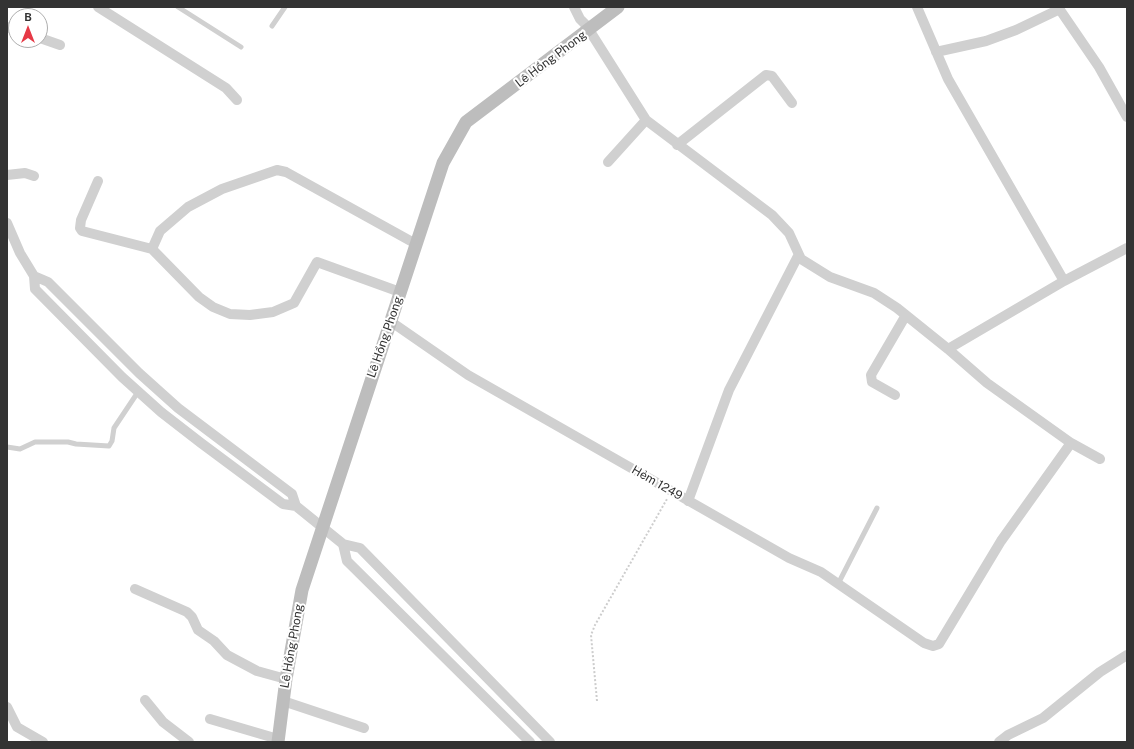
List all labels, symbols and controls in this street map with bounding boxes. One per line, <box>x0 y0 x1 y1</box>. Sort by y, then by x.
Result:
north arrow <box>8 8 48 48</box>
text: B <box>24 11 32 23</box>
street label: Lê Hồng Phong <box>513 28 589 90</box>
street label: Lê Hồng Phong <box>364 294 406 380</box>
street label: Hẻm 1249 <box>629 463 685 503</box>
street label: Lê Hồng Phong <box>277 603 307 689</box>

